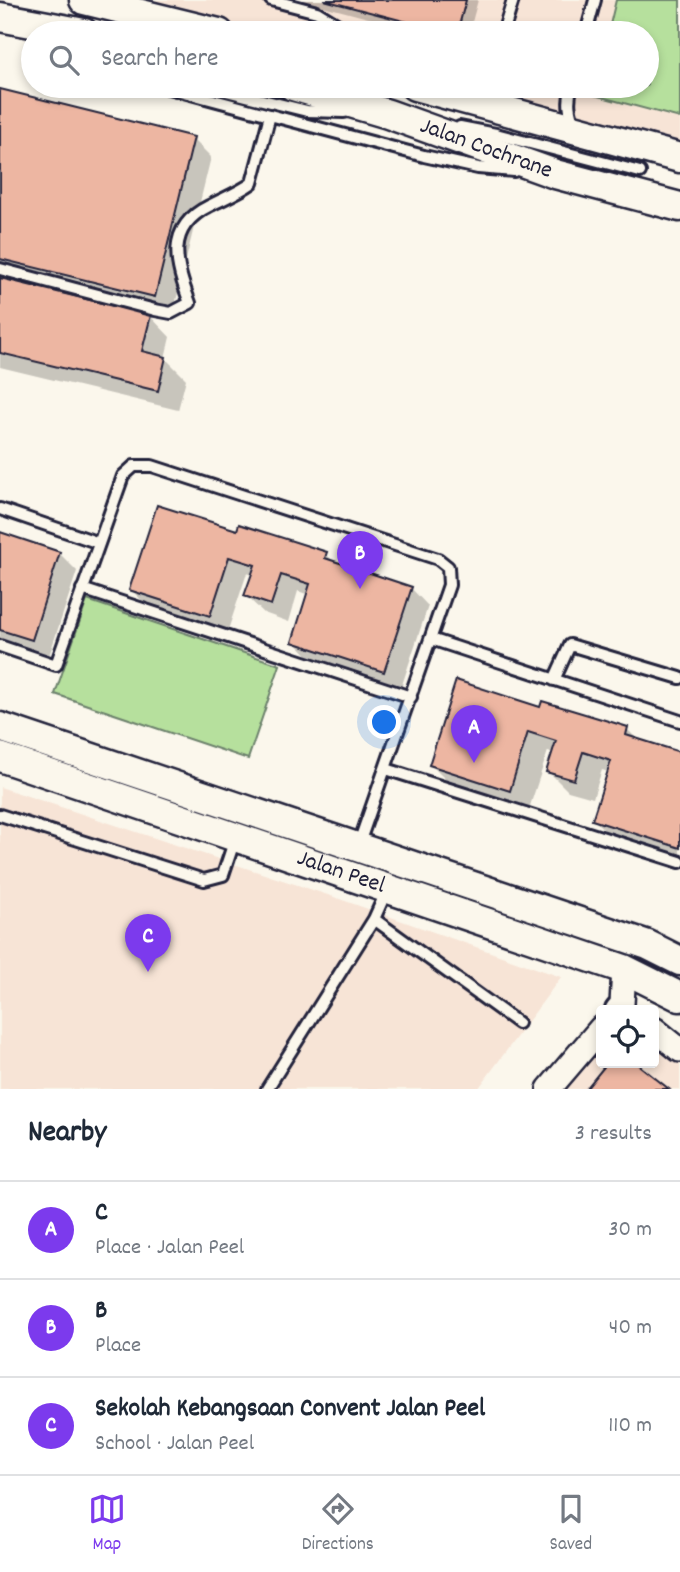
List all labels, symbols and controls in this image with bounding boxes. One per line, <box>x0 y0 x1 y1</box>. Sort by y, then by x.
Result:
search box <box>21 21 659 98</box>
icon: search <box>45 41 83 79</box>
text: Search here <box>101 41 219 78</box>
street label: Jalan Cochrane <box>415 110 557 189</box>
pin: B <box>337 531 383 589</box>
your location <box>367 705 401 739</box>
pin: A <box>451 705 497 763</box>
street label: Jalan Peel <box>292 842 390 904</box>
pin: C <box>125 914 171 972</box>
map controls <box>596 1005 659 1068</box>
button: locate <box>596 1005 659 1068</box>
text: Nearby <box>28 1113 106 1156</box>
text: 3 results <box>575 1118 652 1151</box>
text: C <box>95 1195 108 1232</box>
text: A <box>45 1214 57 1247</box>
text: 30 m <box>608 1214 652 1247</box>
text: Place · Jalan Peel <box>95 1232 244 1265</box>
text: B <box>95 1293 107 1330</box>
text: B <box>46 1312 56 1345</box>
text: 40 m <box>609 1312 652 1345</box>
text: Place <box>95 1330 141 1363</box>
text: Sekolah Kebangsaan Convent Jalan Peel <box>95 1391 485 1428</box>
text: C <box>45 1410 57 1443</box>
text: 110 m <box>608 1410 652 1443</box>
text: School · Jalan Peel <box>95 1428 254 1461</box>
tab: Map <box>88 1490 126 1559</box>
tab: Directions <box>302 1490 374 1559</box>
tab: Saved <box>550 1490 592 1559</box>

